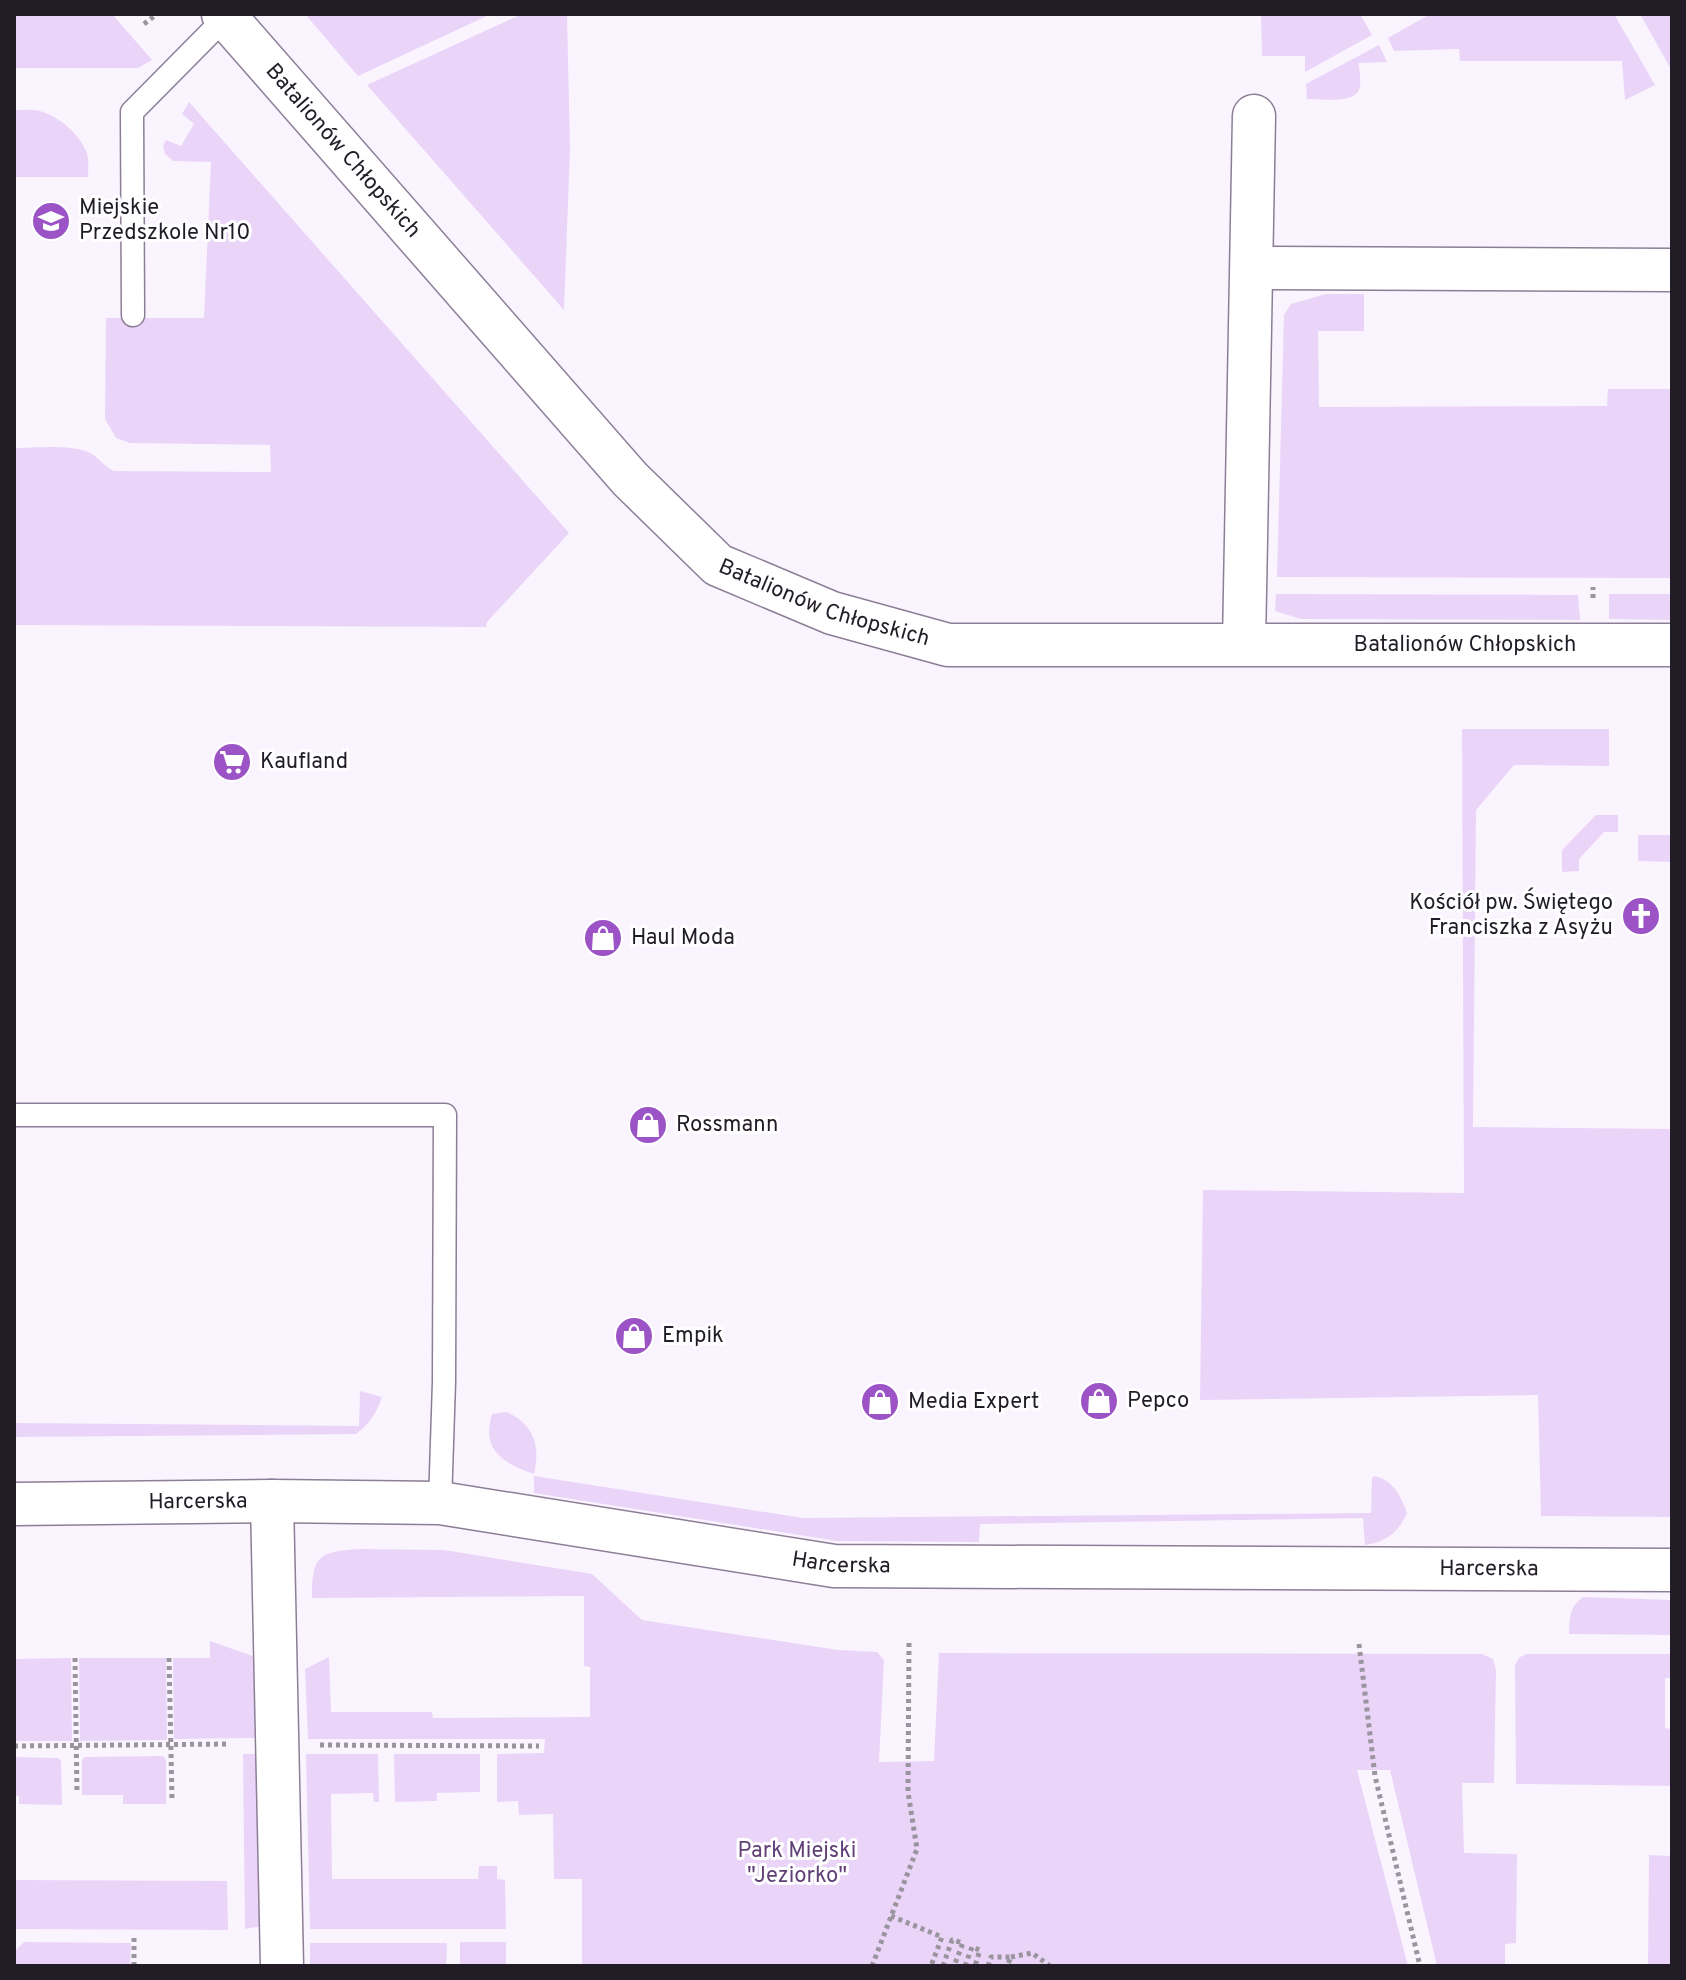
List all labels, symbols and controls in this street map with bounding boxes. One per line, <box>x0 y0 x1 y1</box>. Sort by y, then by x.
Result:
street label: Batalionów Chłopskich <box>259 58 426 244</box>
place label: Miejskie Przedszkole Nr10 <box>79 195 250 247</box>
school or university icon: Miejskie Przedszkole Nr10 <box>30 200 72 242</box>
street label: Batalionów Chłopskich <box>714 553 933 653</box>
street label: Batalionów Chłopskich <box>1354 632 1576 659</box>
supermarket icon: Kaufland <box>211 741 253 783</box>
place label: Kaufland <box>260 749 348 776</box>
place label: Kościół pw. Świętego Franciszka z Asyżu <box>1409 887 1613 942</box>
church icon: Kościół pw. Świętego Franciszka z Asyżu <box>1620 895 1662 937</box>
shop icon: Haul Moda <box>582 917 624 959</box>
place label: Haul Moda <box>631 925 735 952</box>
shop icon: Rossmann <box>627 1104 669 1146</box>
place label: Rossmann <box>676 1112 778 1139</box>
shop icon: Empik <box>613 1315 655 1357</box>
place label: Empik <box>662 1323 724 1350</box>
shop icon: Pepco <box>1078 1380 1120 1422</box>
shop icon: Media Expert <box>859 1381 901 1423</box>
place label: Pepco <box>1127 1388 1189 1415</box>
place label: Media Expert <box>908 1389 1039 1416</box>
street label: Harcerska <box>148 1488 248 1516</box>
street label: Harcerska <box>790 1546 891 1580</box>
street label: Harcerska <box>1439 1555 1539 1583</box>
park label: Park Miejski "Jeziorko" <box>738 1838 856 1890</box>

